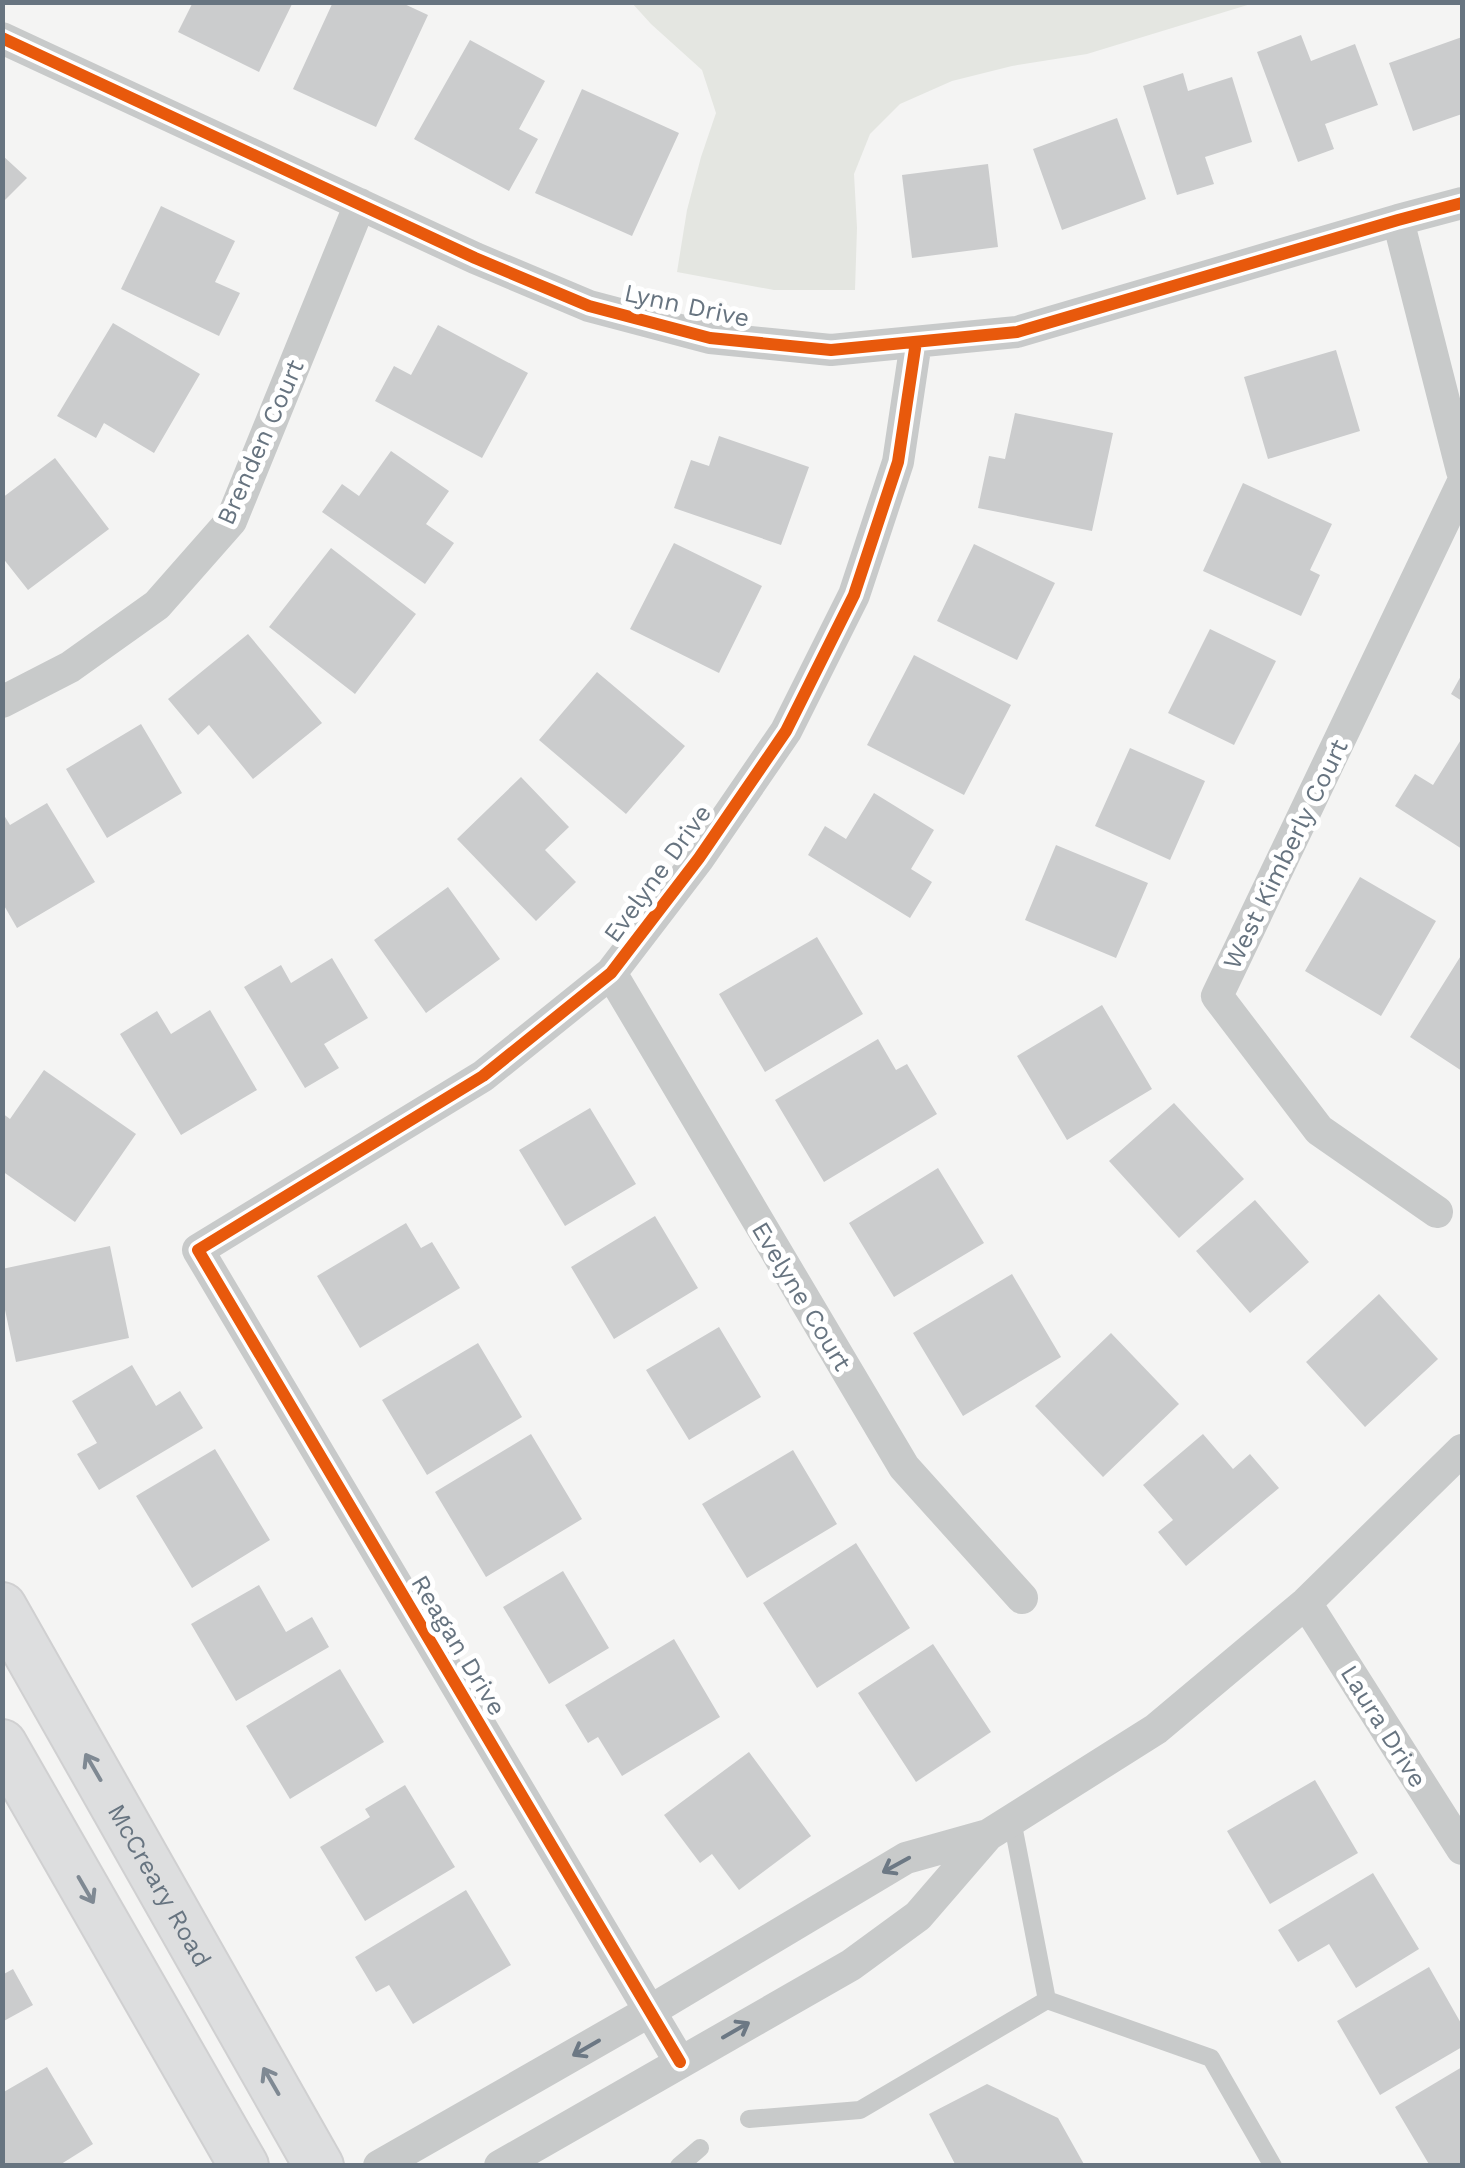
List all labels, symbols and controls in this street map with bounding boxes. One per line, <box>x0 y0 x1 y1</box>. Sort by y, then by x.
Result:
street label: Lynn Drive <box>622 278 752 333</box>
street label: Brenden Court <box>211 355 310 529</box>
street label: West Kimberly Court <box>1217 734 1354 974</box>
street label: Evelyne Drive <box>598 799 717 948</box>
street label: Evelyne Court <box>746 1217 858 1376</box>
street label: Reagan Drive <box>405 1570 512 1721</box>
street label: Laura Drive <box>1335 1660 1433 1793</box>
one-way arrow <box>83 1753 103 1783</box>
street label: McCreary Road <box>102 1799 217 1972</box>
one-way arrow <box>881 1855 911 1875</box>
one-way arrow <box>76 1875 96 1903</box>
one-way arrow <box>721 2020 751 2040</box>
one-way arrow <box>572 2038 601 2058</box>
one-way arrow <box>260 2066 280 2096</box>

